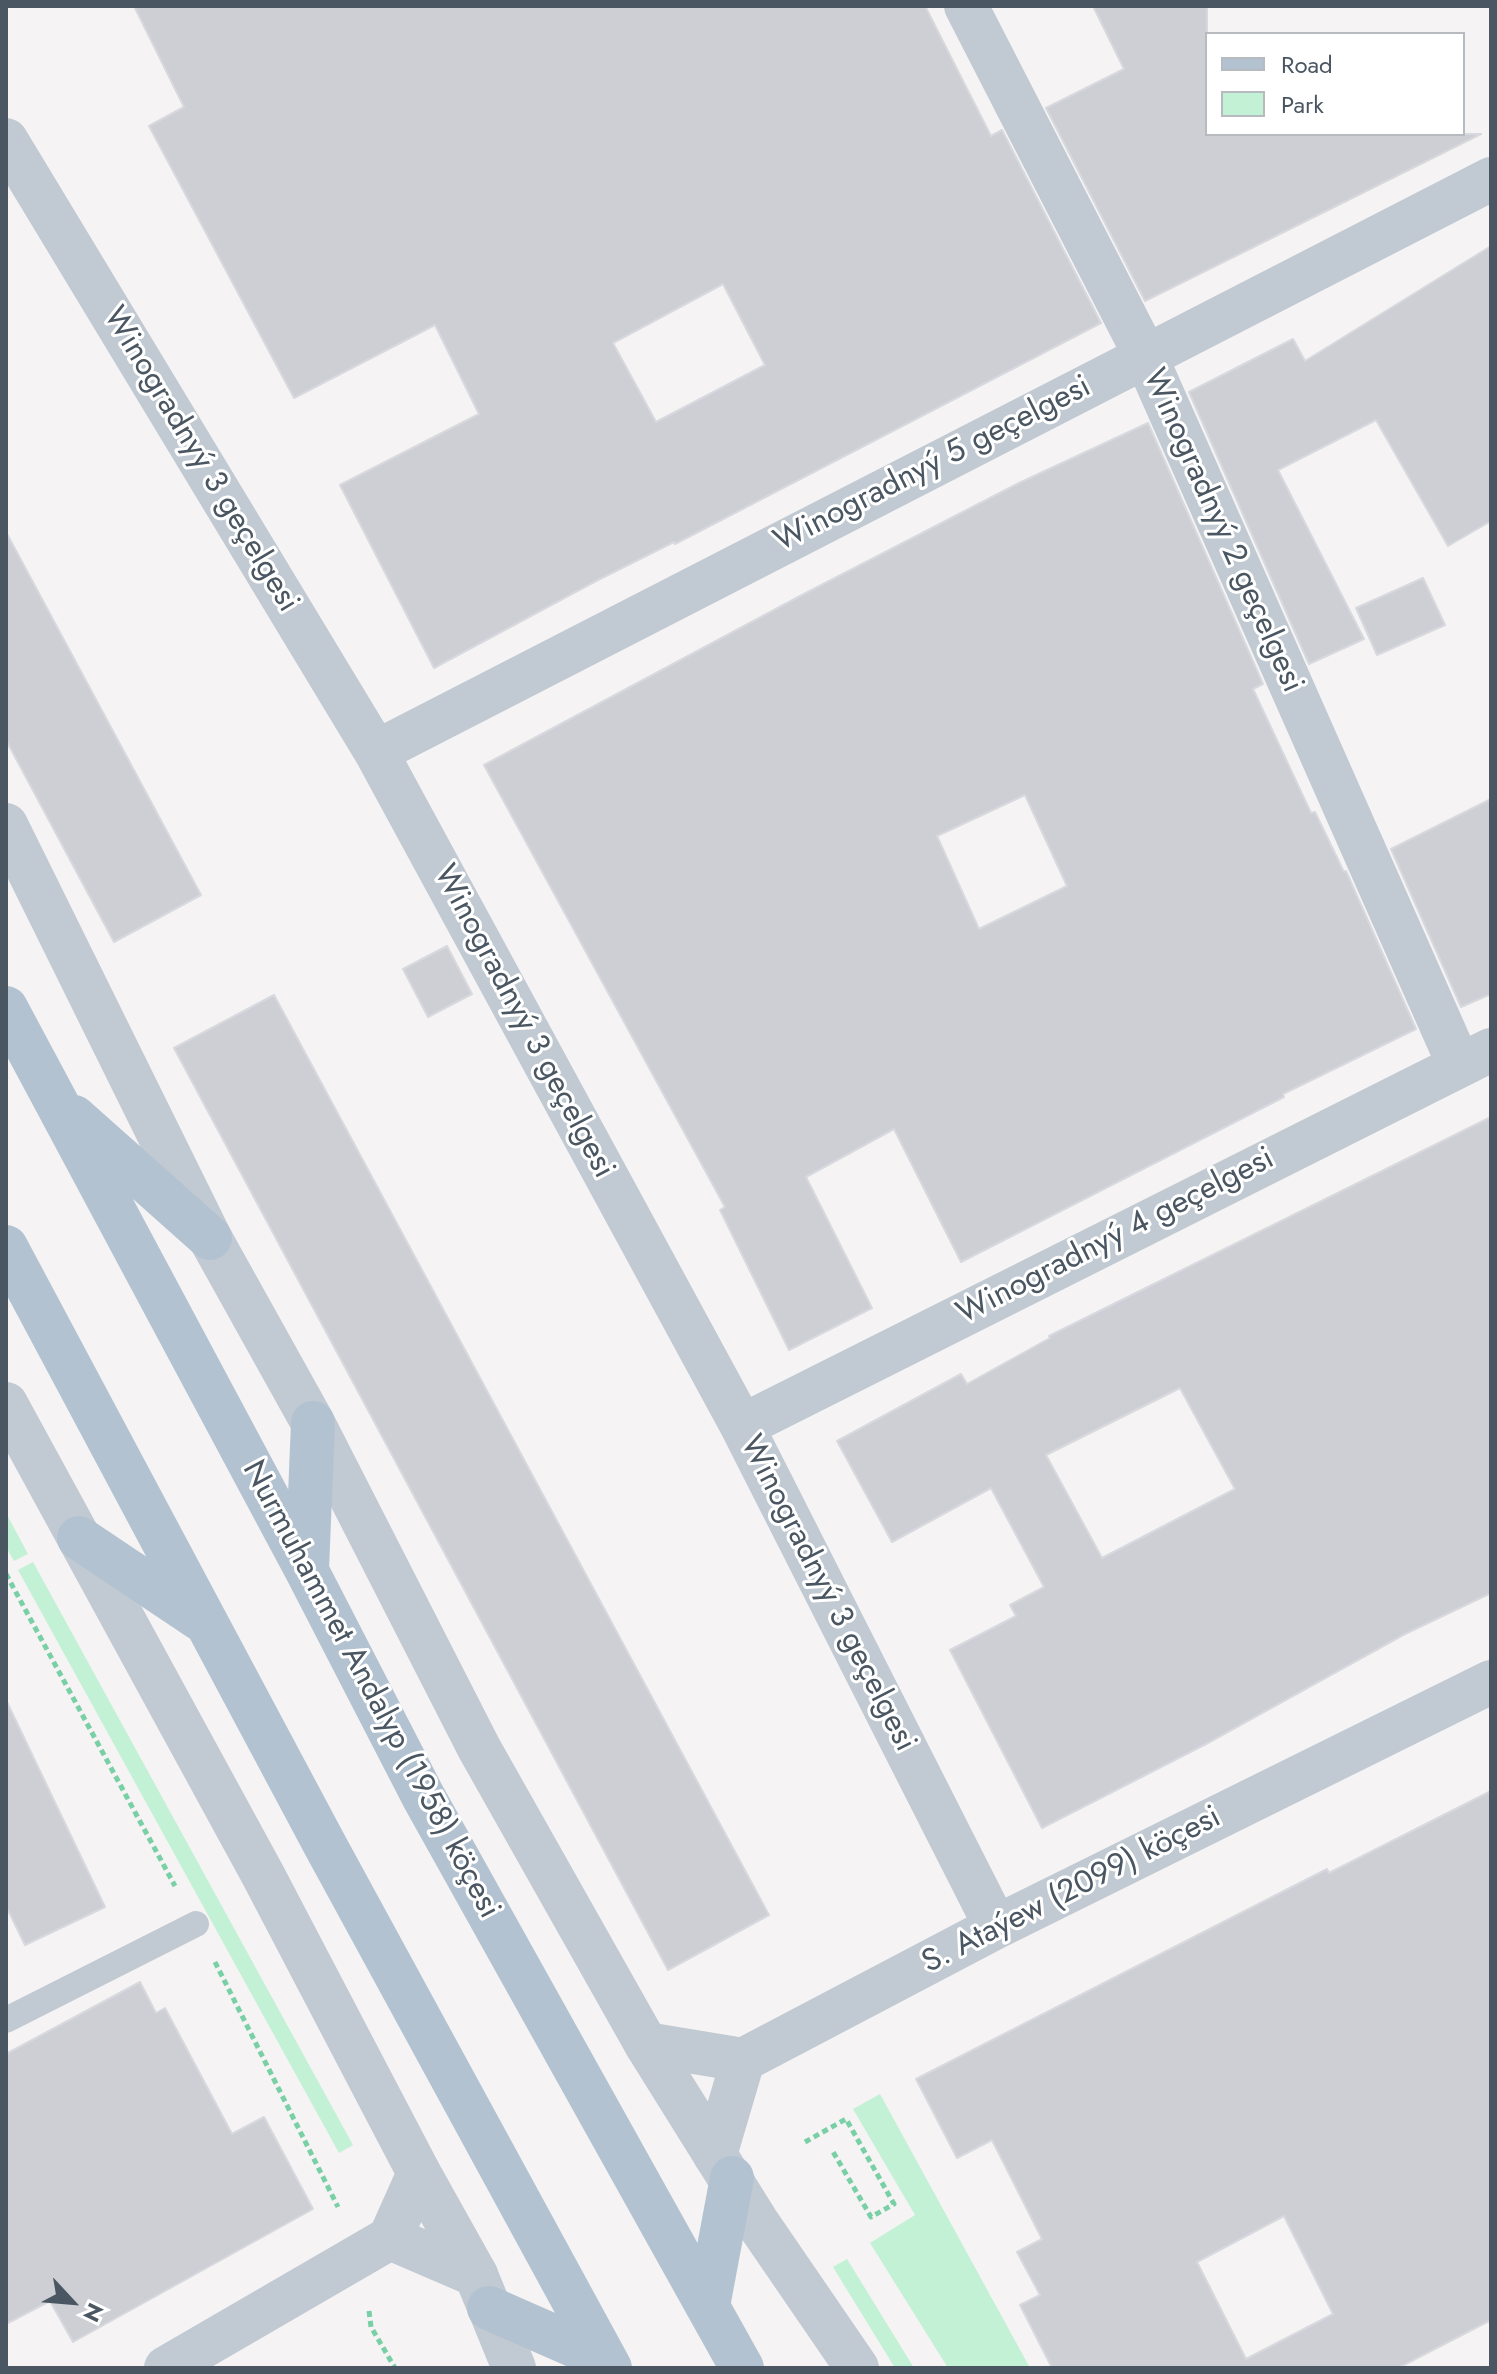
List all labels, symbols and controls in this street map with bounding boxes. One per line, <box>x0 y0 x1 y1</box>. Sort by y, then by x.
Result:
legend <box>1205 32 1465 136</box>
text: Road <box>1281 47 1333 82</box>
text: Park <box>1281 87 1324 122</box>
street label: Winogradnyý 3 geçelgesi <box>94 300 306 620</box>
street label: Winogradnyý 2 geçelgesi <box>1133 363 1311 699</box>
street label: Winogradnyý 5 geçelgesi <box>768 368 1098 562</box>
street label: Winogradnyý 3 geçelgesi <box>424 859 622 1185</box>
street label: Winogradnyý 4 geçelgesi <box>951 1140 1281 1334</box>
street label: Winogradnyý 3 geçelgesi <box>731 1430 923 1758</box>
street label: Nurmuhammet Andalyp (1958) köçesi <box>233 1455 507 1925</box>
street label: S. Ataýew (2099) köçesi <box>916 1799 1228 1983</box>
north arrow <box>32 2262 112 2342</box>
text: N <box>75 2298 112 2327</box>

